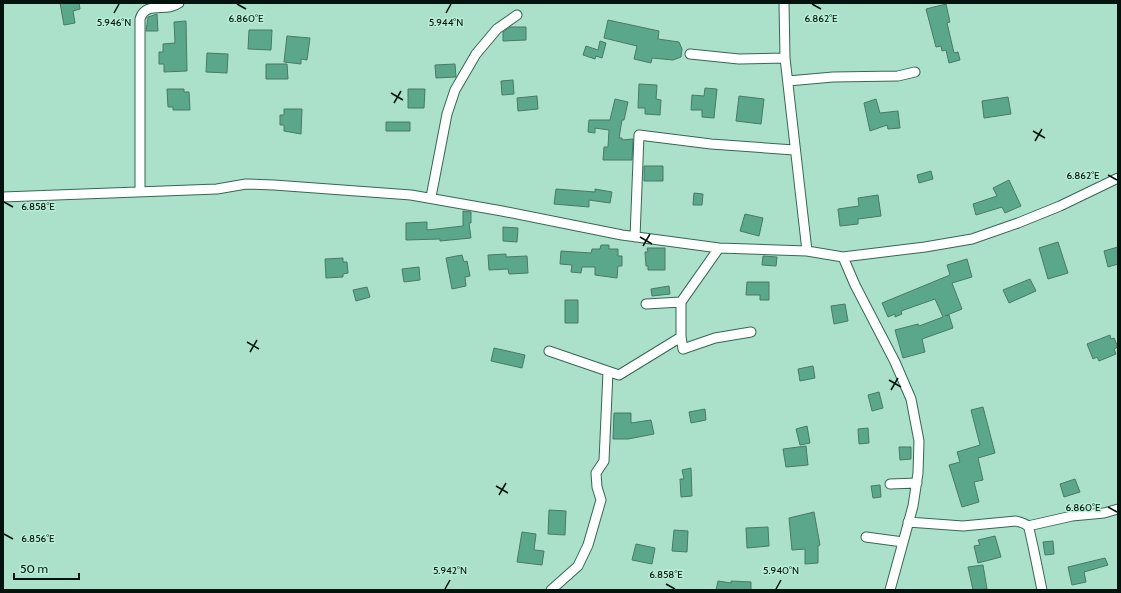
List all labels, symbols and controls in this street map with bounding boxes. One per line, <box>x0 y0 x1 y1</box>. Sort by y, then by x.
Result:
text: 6.860°E <box>229 12 264 25</box>
text: 6.862°E <box>804 12 838 25</box>
text: 5.946°N <box>97 16 131 29</box>
text: 5.944°N <box>429 16 463 29</box>
text: 6.862°E <box>1066 169 1100 182</box>
text: 6.858°E <box>21 200 55 213</box>
text: 6.860°E <box>1066 501 1101 514</box>
text: 6.856°E <box>21 532 55 545</box>
scale bar <box>14 555 79 581</box>
text: 50 m <box>20 561 48 576</box>
text: 5.942°N <box>433 564 467 577</box>
text: 5.940°N <box>763 564 799 577</box>
text: 6.858°E <box>649 568 683 581</box>

